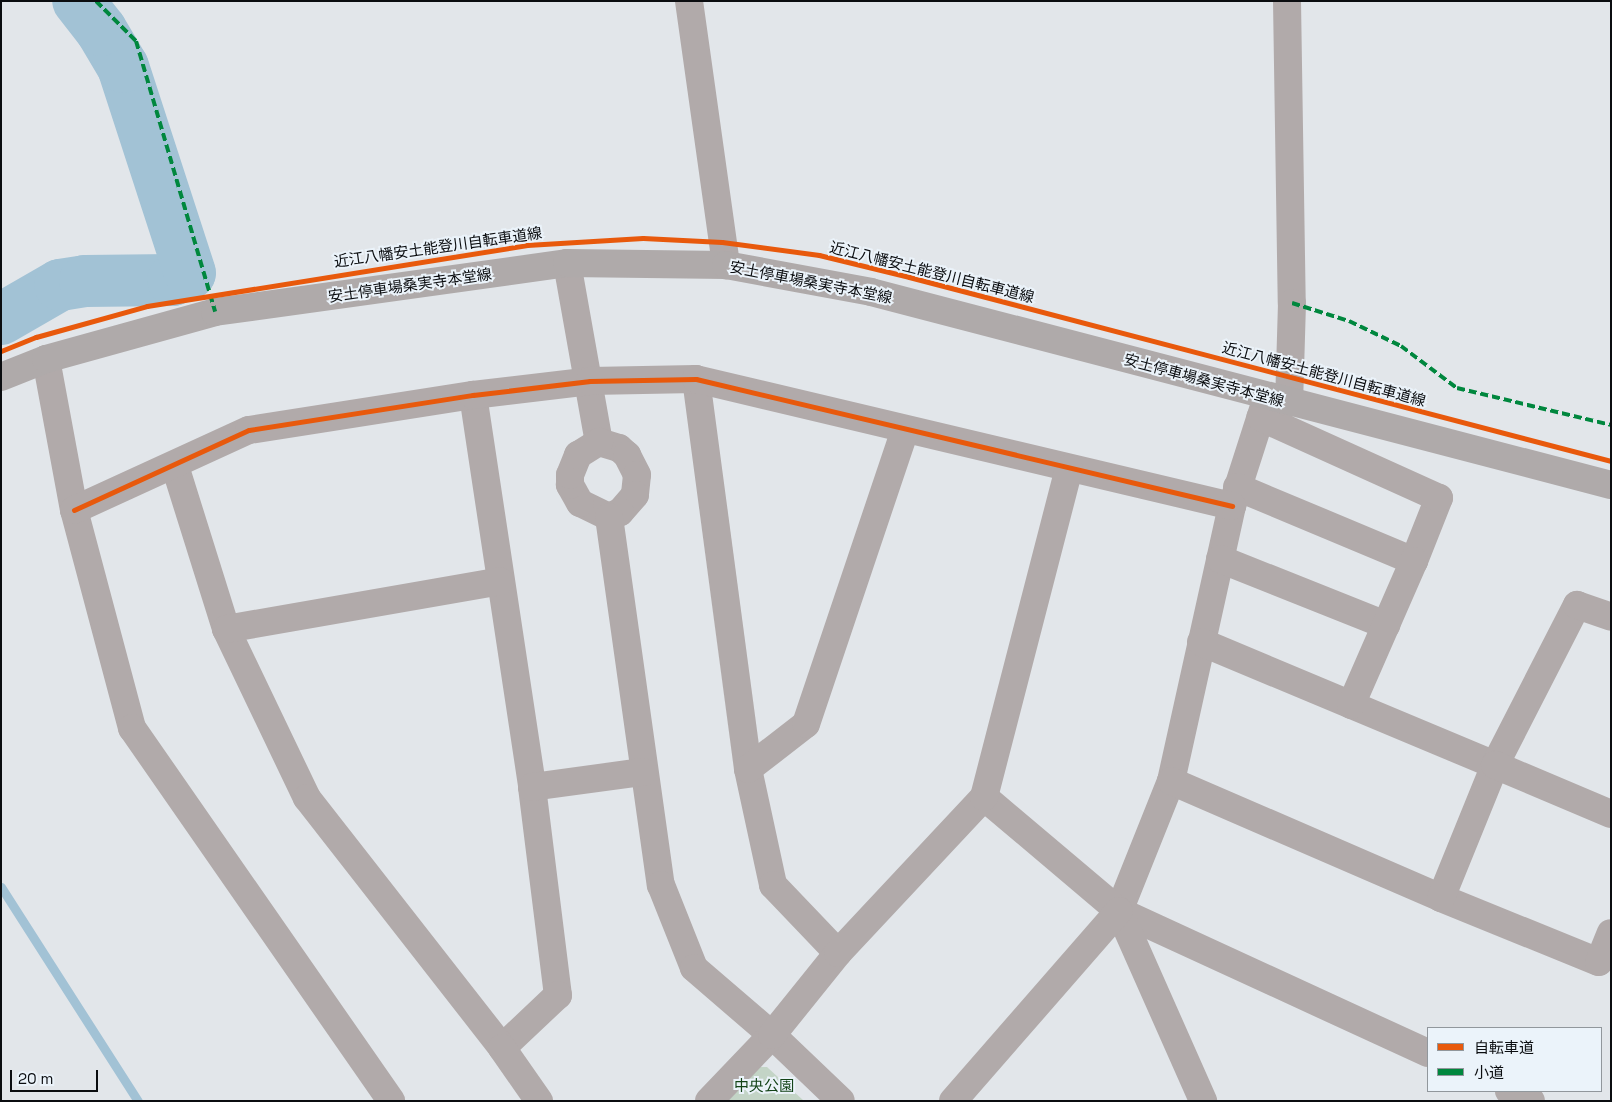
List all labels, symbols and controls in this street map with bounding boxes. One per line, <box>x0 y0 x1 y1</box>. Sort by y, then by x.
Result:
street label: 近江八幡安土能登川自転車道線 <box>333 223 543 271</box>
street label: 近江八幡安土能登川自転車道線 <box>828 238 1036 306</box>
street label: 安土停車場桑実寺本堂線 <box>728 257 894 307</box>
street label: 安土停車場桑実寺本堂線 <box>327 265 493 305</box>
street label: 近江八幡安土能登川自転車道線 <box>1220 338 1428 410</box>
street label: 安土停車場桑実寺本堂線 <box>1122 350 1286 410</box>
legend <box>1427 1027 1602 1092</box>
text: 自転車道 <box>1474 1038 1534 1057</box>
scale bar <box>12 1060 100 1092</box>
text: 小道 <box>1474 1063 1504 1082</box>
text: 20 m <box>18 1069 53 1088</box>
park label: 中央公園 <box>734 1077 794 1095</box>

